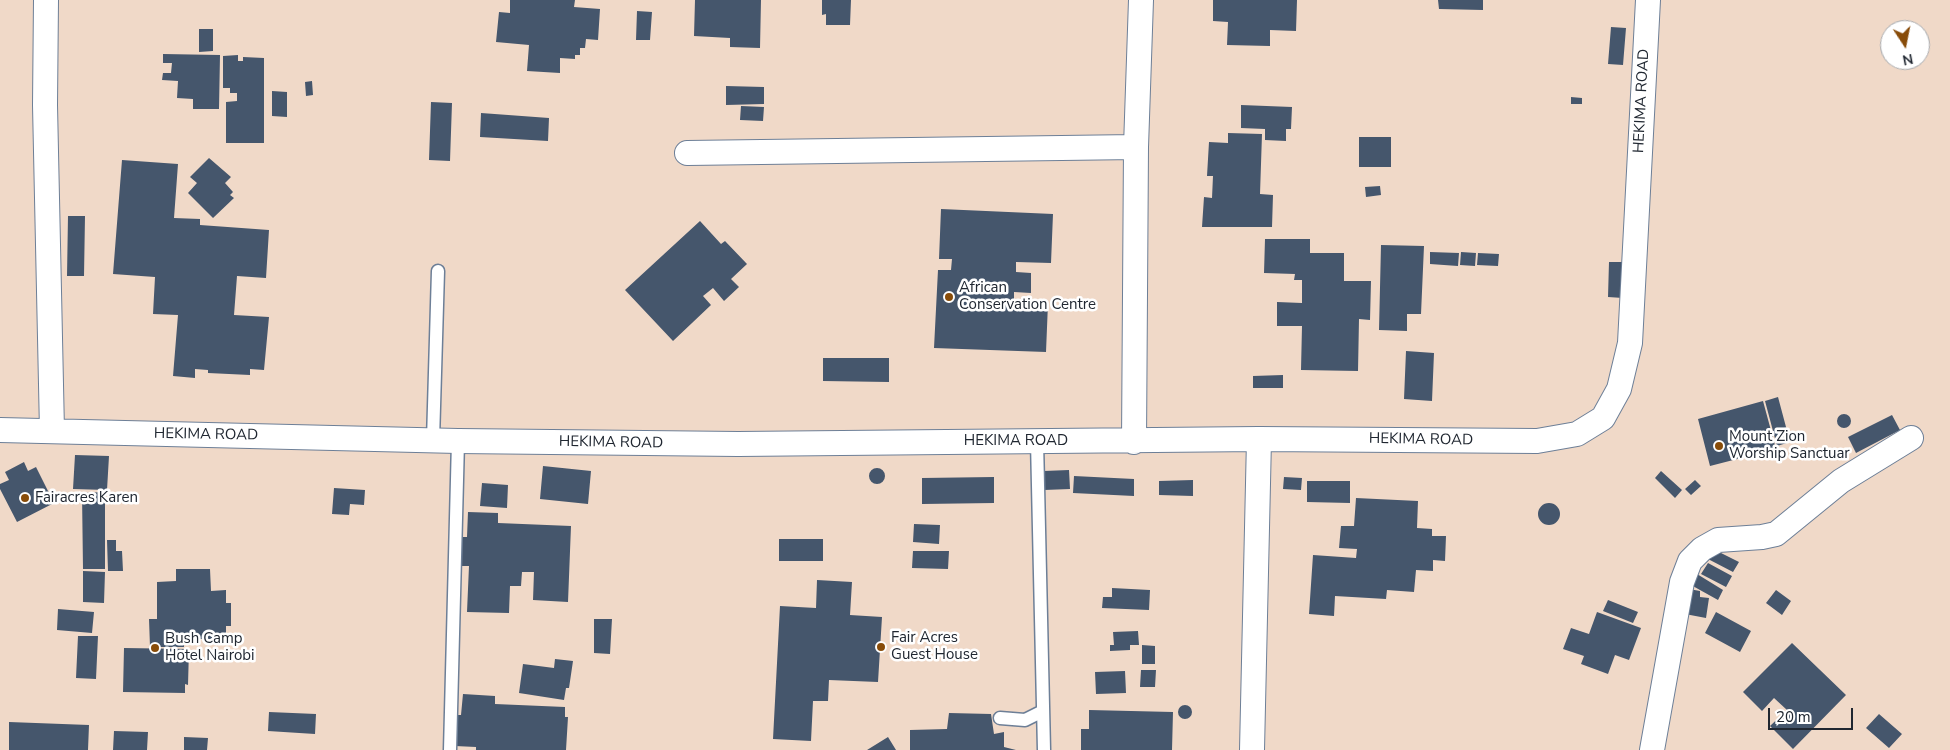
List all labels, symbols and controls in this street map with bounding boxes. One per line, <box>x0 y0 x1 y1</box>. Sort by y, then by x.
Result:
north arrow <box>1880 20 1930 70</box>
street label: HEKIMA ROAD <box>1630 48 1654 154</box>
text: N <box>1901 49 1915 70</box>
place label: African Conservation Centre <box>959 279 1096 314</box>
marker: African Conservation Centre <box>943 291 955 303</box>
street label: HEKIMA ROAD <box>154 425 258 445</box>
place label: Mount Zion Worship Sanctuar <box>1729 428 1850 463</box>
street label: HEKIMA ROAD <box>1369 430 1473 450</box>
street label: HEKIMA ROAD <box>964 432 1068 450</box>
street label: HEKIMA ROAD <box>559 433 663 453</box>
marker: Mount Zion Worship Sanctuar <box>1713 440 1725 452</box>
place label: Fairacres Karen <box>35 489 138 507</box>
marker: Fairacres Karen <box>19 492 31 504</box>
place label: Fair Acres Guest House <box>891 629 978 664</box>
place label: Bush Camp Hotel Nairobi <box>165 630 254 665</box>
marker: Fair Acres Guest House <box>875 641 887 653</box>
marker: Bush Camp Hotel Nairobi <box>149 642 161 654</box>
scale bar <box>1770 698 1855 730</box>
text: 20 m <box>1776 707 1811 727</box>

